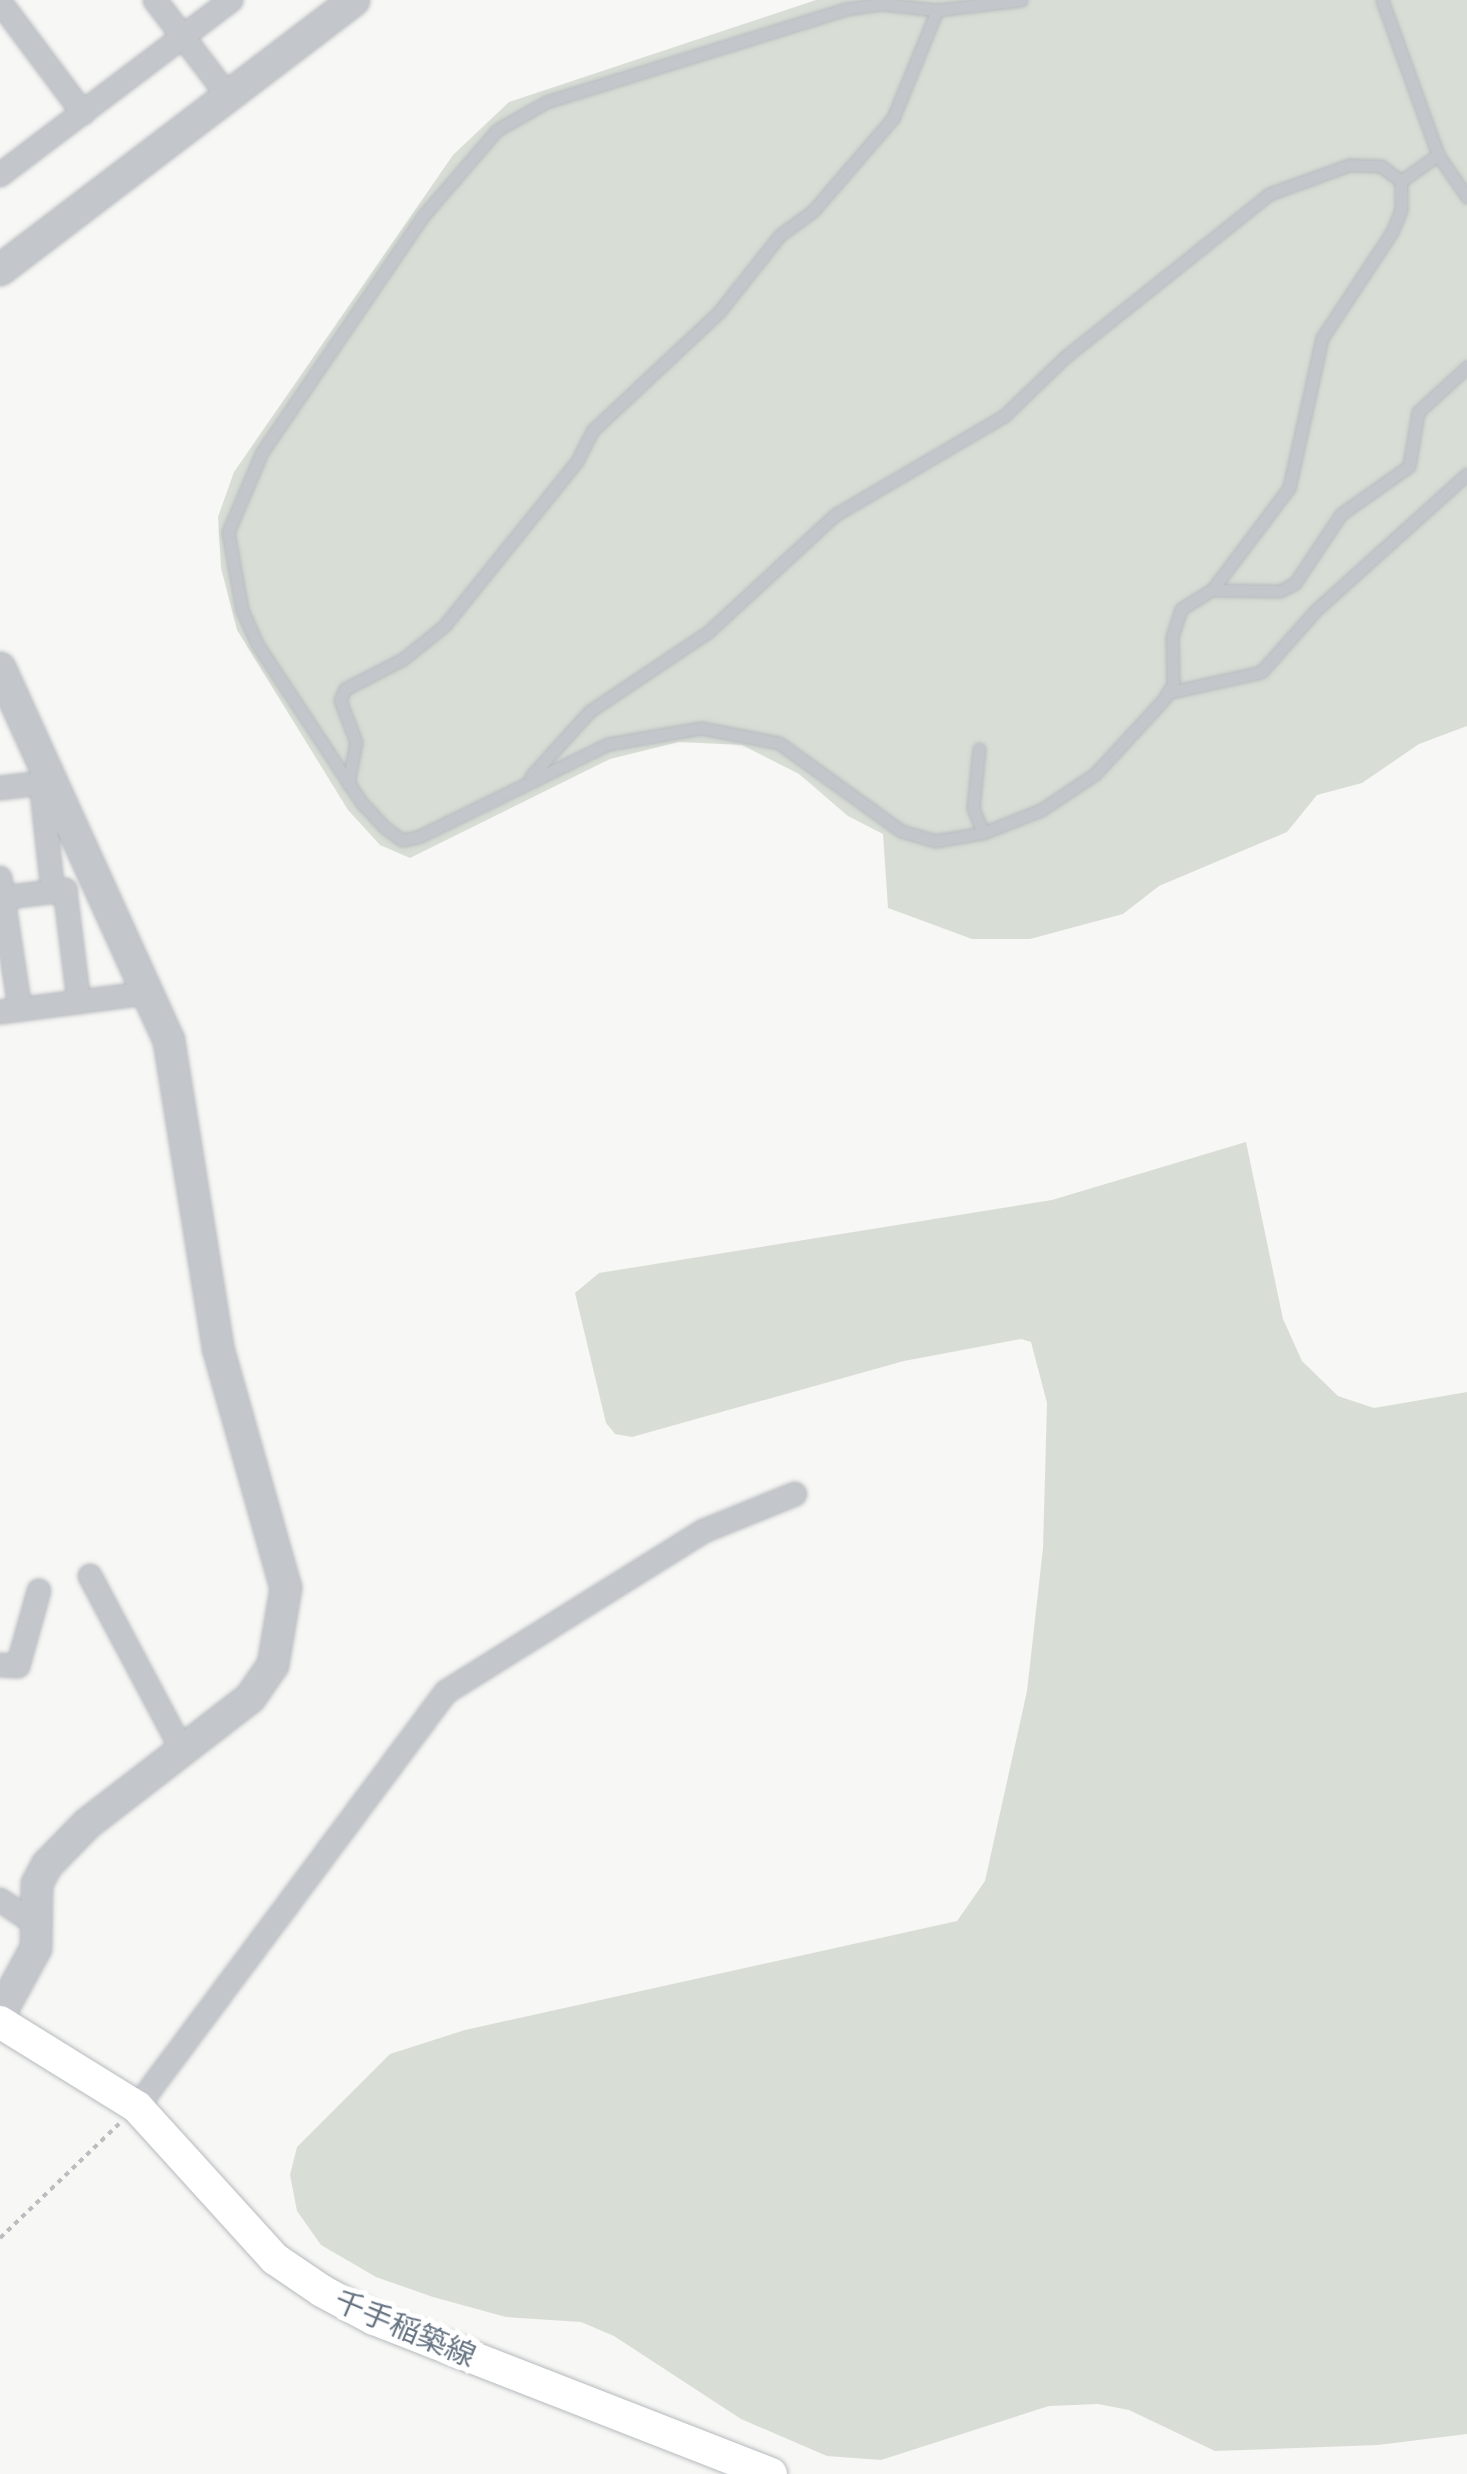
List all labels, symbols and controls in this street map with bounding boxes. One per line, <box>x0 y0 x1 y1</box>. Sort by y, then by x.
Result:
street label: 千手稲築線 <box>329 2282 481 2374</box>

